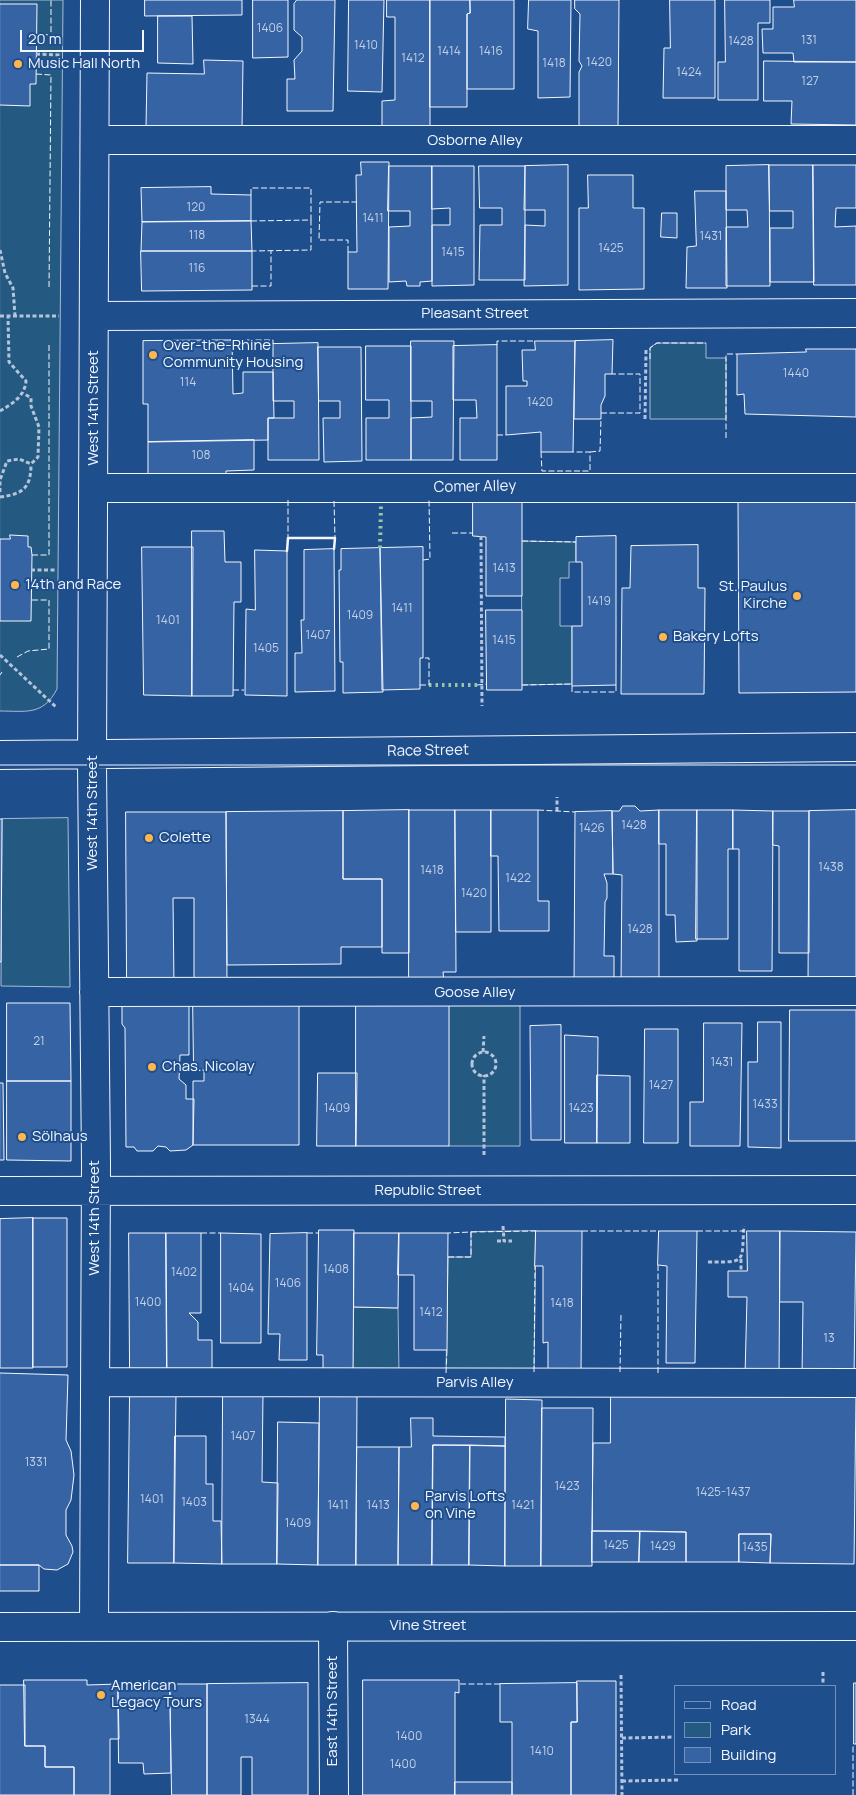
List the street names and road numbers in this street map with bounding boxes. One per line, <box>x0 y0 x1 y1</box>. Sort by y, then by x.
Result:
street label: Osborne Alley <box>427 132 523 150</box>
street label: Pleasant Street <box>421 305 529 323</box>
street label: West 14th Street <box>85 350 103 466</box>
street label: Comer Alley <box>434 477 516 497</box>
street label: Race Street <box>387 741 469 761</box>
street label: West 14th Street <box>84 755 102 871</box>
street label: Goose Alley <box>435 984 515 1002</box>
street label: West 14th Street <box>86 1160 104 1276</box>
street label: Republic Street <box>374 1182 482 1200</box>
street label: Parvis Alley <box>436 1374 514 1392</box>
street label: Vine Street <box>390 1617 466 1635</box>
street label: East 14th Street <box>324 1656 342 1766</box>

